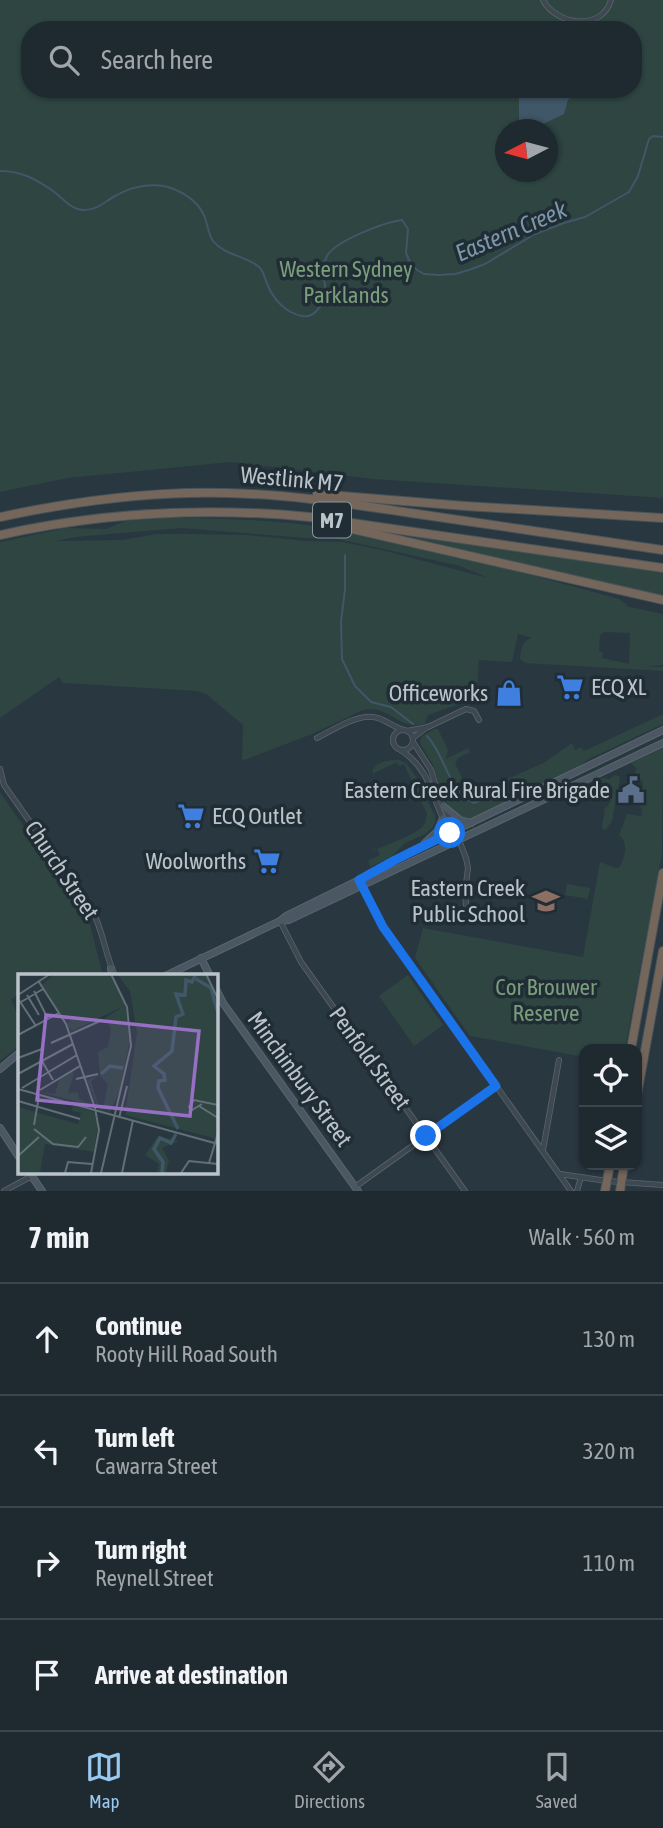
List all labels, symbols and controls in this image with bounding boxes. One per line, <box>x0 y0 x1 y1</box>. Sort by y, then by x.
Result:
search box <box>21 21 642 98</box>
icon: search <box>45 41 83 79</box>
text: Search here <box>101 45 213 75</box>
north arrow <box>495 119 558 182</box>
water label: Eastern Creek <box>451 195 571 267</box>
park label: Western Sydney Parklands <box>280 256 412 308</box>
street label: Westlink M7 <box>239 462 345 496</box>
road number: M7 <box>313 503 351 538</box>
supermarket icon: ECQ XL <box>555 672 585 702</box>
place label: ECQ XL <box>591 674 647 700</box>
shop icon: Officeworks <box>494 678 524 708</box>
place label: Officeworks <box>389 680 488 706</box>
public building icon: Eastern Creek Rural Fire Brigade <box>616 775 646 805</box>
place label: Eastern Creek Rural Fire Brigade <box>344 777 610 803</box>
supermarket icon: ECQ Outlet <box>176 801 206 831</box>
place label: ECQ Outlet <box>212 803 302 829</box>
street label: Church Street <box>20 816 104 924</box>
route start <box>434 817 465 848</box>
supermarket icon: Woolworths <box>252 846 282 876</box>
place label: Woolworths <box>146 848 246 874</box>
place label: Eastern Creek Public School <box>410 875 525 927</box>
school or university icon: Eastern Creek Public School <box>531 886 561 916</box>
inset map <box>18 974 217 1174</box>
park label: Cor Brouwer Reserve <box>495 974 598 1026</box>
street label: Penfold Street <box>324 1002 416 1114</box>
street label: Minchinbury Street <box>243 1007 357 1151</box>
map controls <box>579 1044 642 1170</box>
button: locate <box>579 1044 642 1107</box>
button: layers <box>579 1107 642 1170</box>
route end <box>410 1120 441 1151</box>
text: 7 min <box>28 1220 89 1254</box>
text: Walk · 560 m <box>529 1224 635 1250</box>
text: Continue <box>95 1311 182 1341</box>
icon: ahead <box>28 1320 66 1358</box>
text: 130 m <box>583 1326 635 1352</box>
text: Rooty Hill Road South <box>95 1341 278 1367</box>
text: Turn left <box>95 1423 175 1453</box>
icon: left <box>28 1432 66 1470</box>
text: 320 m <box>583 1438 635 1464</box>
text: Cawarra Street <box>95 1453 218 1479</box>
text: Turn right <box>95 1535 186 1565</box>
icon: right <box>28 1544 66 1582</box>
text: 110 m <box>583 1550 635 1576</box>
text: Reynell Street <box>95 1565 214 1591</box>
icon: arrive <box>28 1656 66 1694</box>
text: Arrive at destination <box>95 1660 288 1690</box>
tab: Map <box>85 1748 123 1812</box>
tab: Directions <box>294 1748 365 1812</box>
tab: Saved <box>536 1748 578 1812</box>

